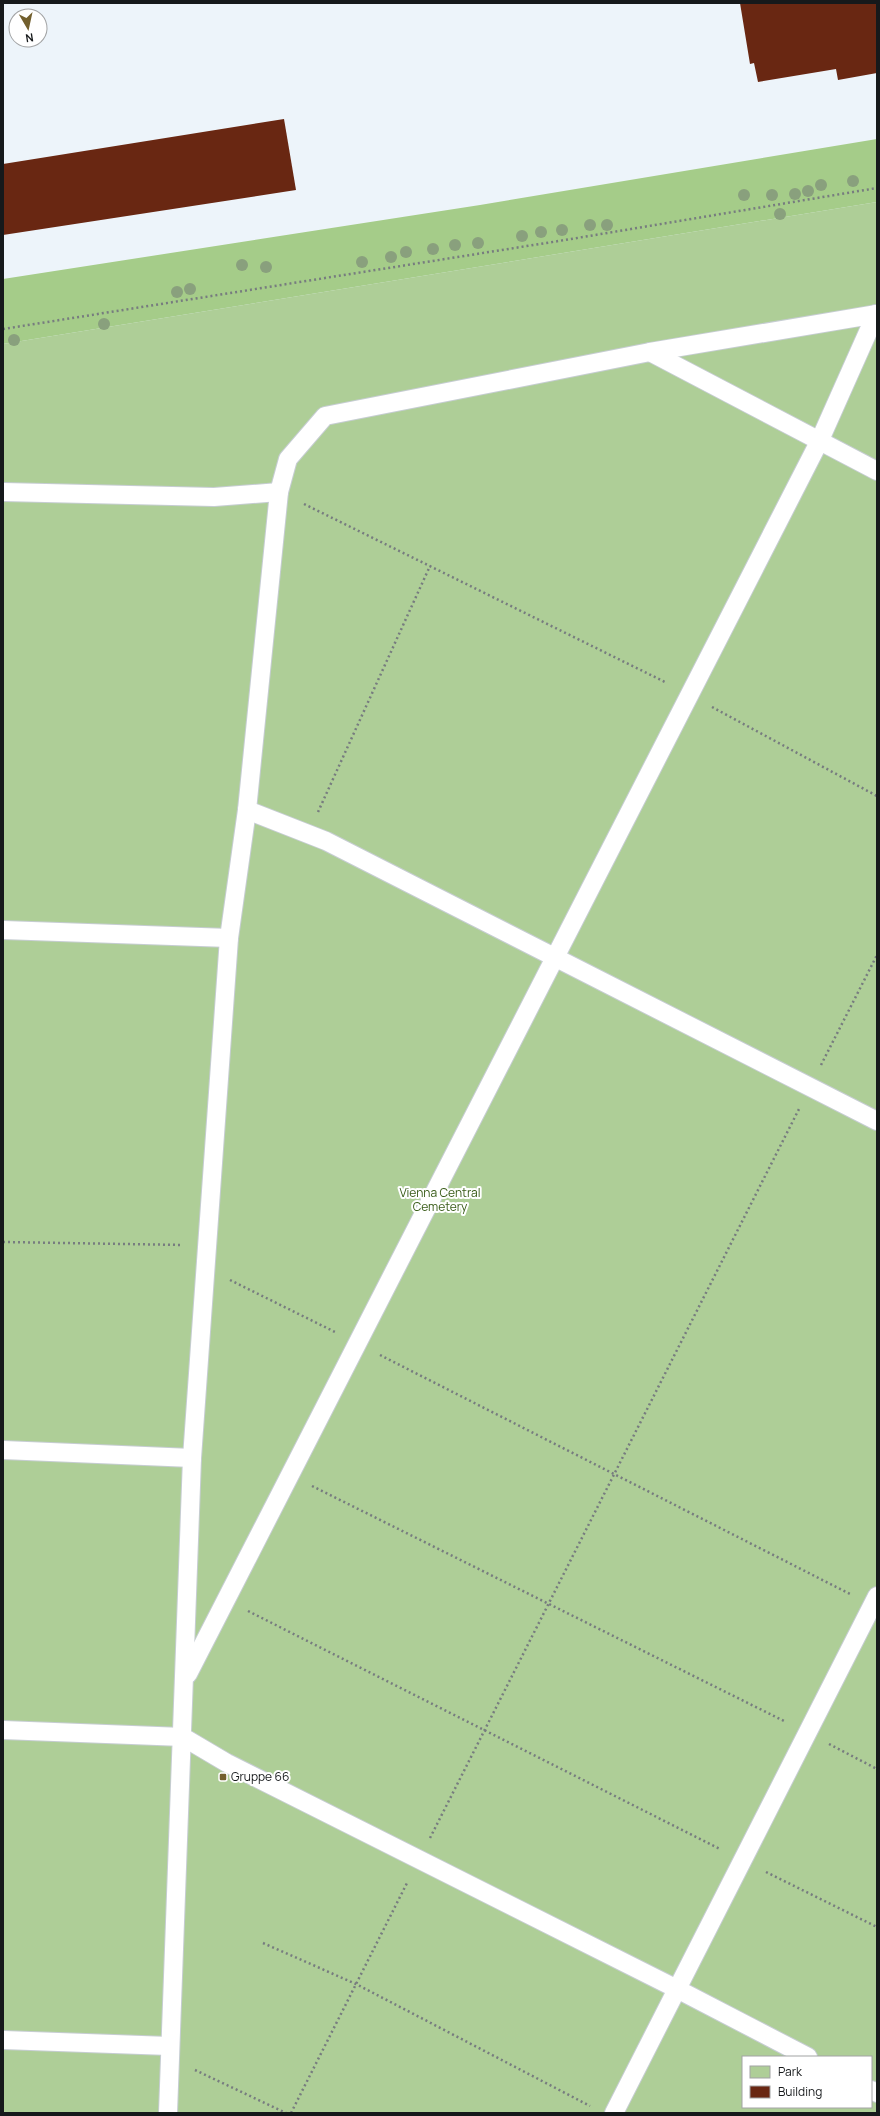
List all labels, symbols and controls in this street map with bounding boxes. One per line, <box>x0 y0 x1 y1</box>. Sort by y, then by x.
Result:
north arrow <box>8 8 48 48</box>
text: N <box>24 30 35 46</box>
park label: Vienna Central Cemetery <box>400 1184 480 1215</box>
place label: Gruppe 66 <box>231 1768 289 1785</box>
marker: Gruppe 66 <box>218 1772 228 1782</box>
legend <box>742 2056 872 2108</box>
text: Park <box>778 2063 803 2080</box>
text: Building <box>778 2083 822 2100</box>

